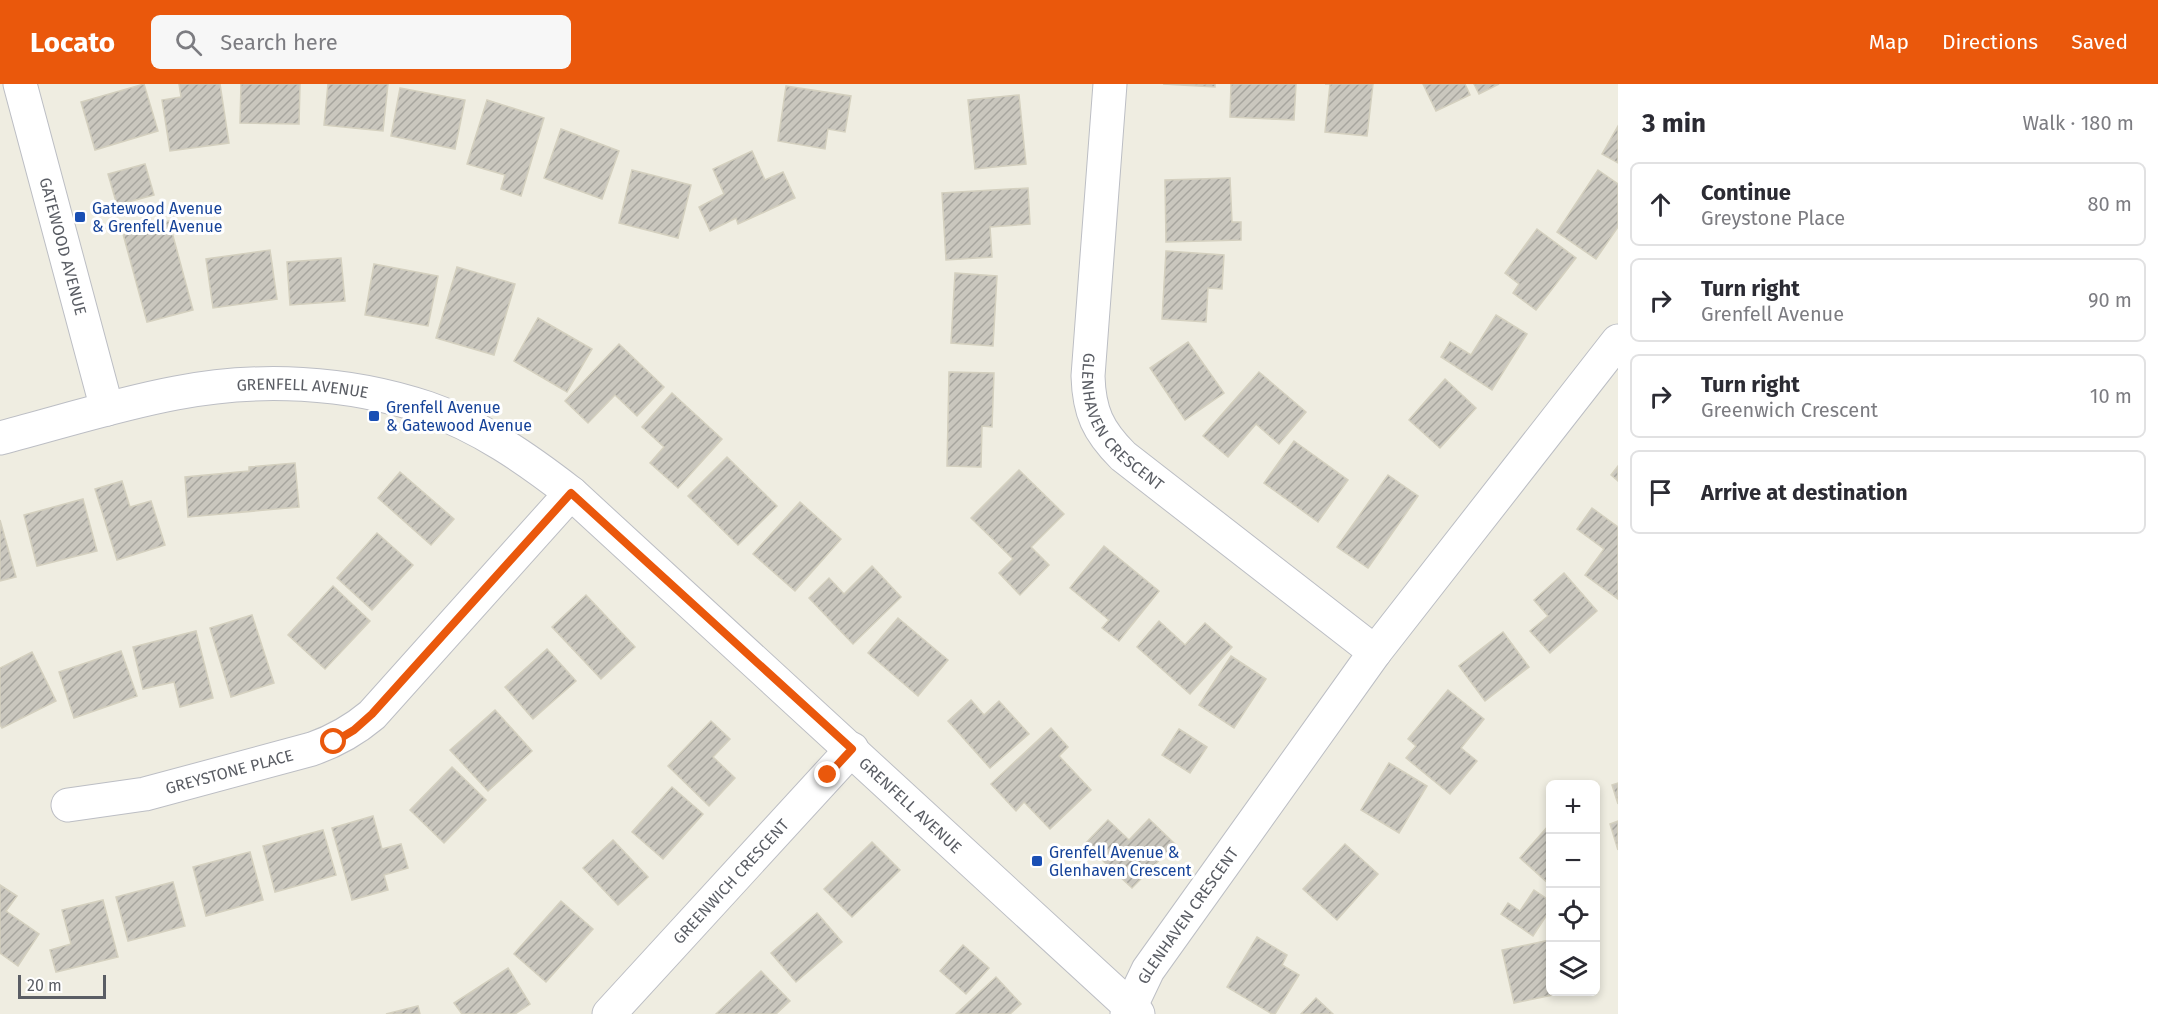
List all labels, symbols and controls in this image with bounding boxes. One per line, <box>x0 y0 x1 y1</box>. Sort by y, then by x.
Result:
search box <box>151 15 571 69</box>
text: Locato <box>30 26 115 59</box>
icon: search <box>172 26 205 59</box>
text: Search here <box>220 29 338 56</box>
text: Map <box>1869 29 1909 55</box>
text: Directions <box>1942 29 2038 55</box>
text: Saved <box>2071 29 2128 55</box>
text: 3 min <box>1642 108 1706 139</box>
text: Walk · 180 m <box>2023 111 2134 135</box>
street label: GATEWOOD AVENUE <box>35 175 90 317</box>
text: Continue <box>1701 179 1791 206</box>
icon: ahead <box>1644 188 1677 221</box>
text: 80 m <box>2087 192 2132 216</box>
place label: Gatewood Avenue & Grenfell Avenue <box>92 199 222 236</box>
text: Greystone Place <box>1701 206 1845 230</box>
marker: Gatewood Avenue & Grenfell Avenue <box>73 210 87 224</box>
text: Turn right <box>1701 275 1800 302</box>
icon: right <box>1644 284 1677 317</box>
text: 90 m <box>2088 288 2132 312</box>
text: Grenfell Avenue <box>1701 302 1844 326</box>
street label: GLENHAVEN CRESCENT <box>1078 352 1168 495</box>
text: Turn right <box>1701 371 1800 398</box>
street label: GRENFELL AVENUE <box>236 375 370 402</box>
icon: right <box>1644 380 1677 413</box>
text: 10 m <box>2090 384 2132 408</box>
place label: Grenfell Avenue & Gatewood Avenue <box>386 398 532 435</box>
text: Greenwich Crescent <box>1701 398 1878 422</box>
marker: Grenfell Avenue & Gatewood Avenue <box>367 409 381 423</box>
icon: arrive <box>1644 476 1677 509</box>
text: Arrive at destination <box>1701 479 1908 506</box>
route start <box>320 728 346 754</box>
street label: GREYSTONE PLACE <box>163 746 295 798</box>
street label: GRENFELL AVENUE <box>855 754 965 857</box>
route end <box>814 761 840 787</box>
map controls <box>1546 780 1600 996</box>
button: + <box>1546 780 1600 834</box>
street label: GREENWICH CRESCENT <box>669 815 793 948</box>
button: − <box>1546 834 1600 888</box>
place label: Grenfell Avenue & Glenhaven Crescent <box>1049 843 1192 880</box>
street label: GLENHAVEN CRESCENT <box>1134 843 1243 987</box>
marker: Grenfell Avenue & Glenhaven Crescent <box>1030 854 1044 868</box>
button: locate <box>1546 888 1600 942</box>
button: layers <box>1546 942 1600 996</box>
scale bar <box>18 972 106 1000</box>
text: 20 m <box>27 976 62 995</box>

